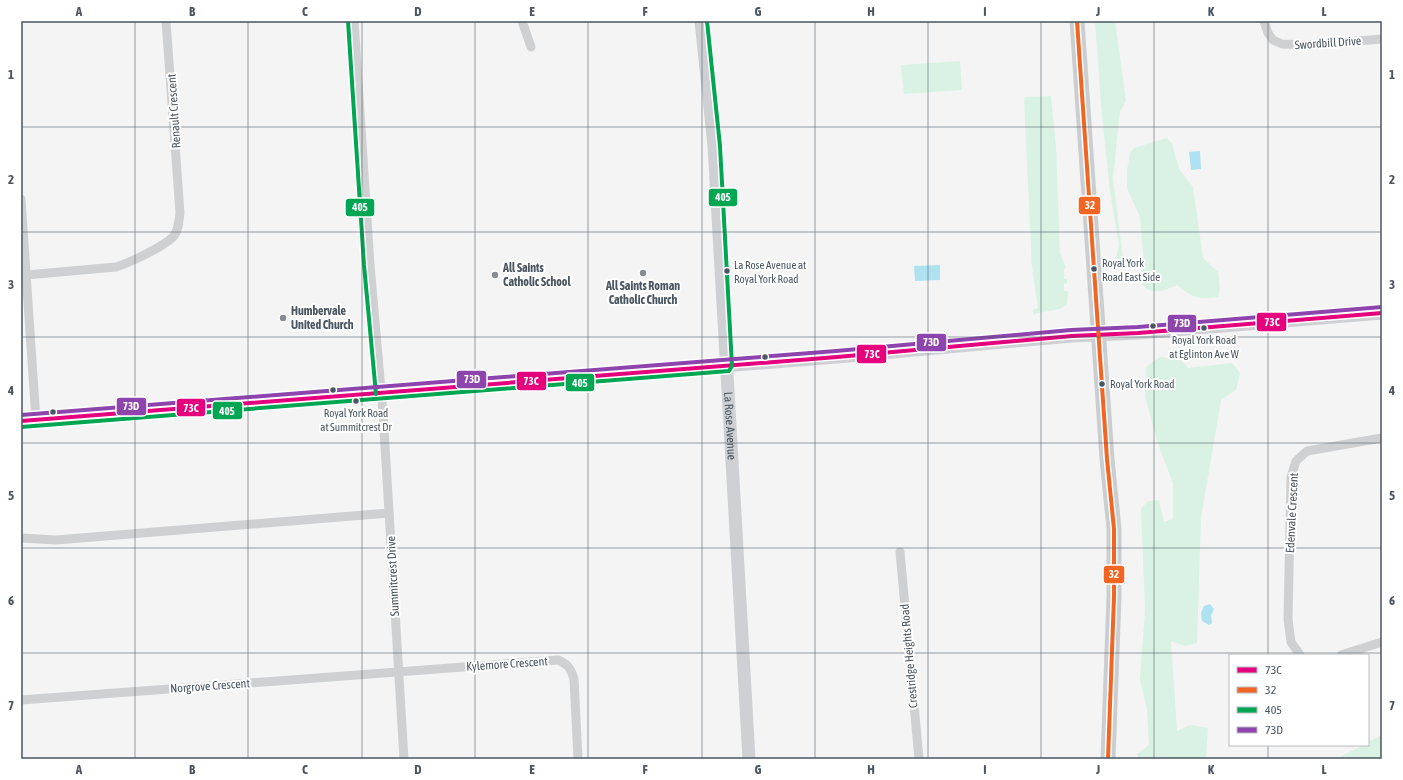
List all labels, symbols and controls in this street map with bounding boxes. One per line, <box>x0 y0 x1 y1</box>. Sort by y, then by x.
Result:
text: A <box>75 4 83 19</box>
text: B <box>189 4 196 19</box>
text: C <box>302 4 308 19</box>
text: D <box>414 4 422 19</box>
text: E <box>529 4 535 19</box>
text: F <box>642 4 648 19</box>
text: G <box>755 4 762 19</box>
text: H <box>867 4 875 19</box>
text: I <box>983 4 987 19</box>
text: J <box>1095 4 1100 19</box>
text: K <box>1208 4 1215 19</box>
text: L <box>1321 4 1327 19</box>
street label: Swordbill Drive <box>1294 34 1362 52</box>
text: 1 <box>8 67 14 82</box>
text: 1 <box>1389 67 1395 82</box>
street label: Renault Crescent <box>164 73 184 149</box>
text: 2 <box>8 172 14 187</box>
text: 2 <box>1389 172 1395 187</box>
line badge: 405 <box>708 188 738 207</box>
text: 405 <box>714 191 731 203</box>
line badge: 32 <box>1078 196 1101 215</box>
line badge: 405 <box>345 198 375 217</box>
text: 32 <box>1085 199 1095 211</box>
text: 405 <box>351 201 368 213</box>
place label: Royal York Road East Side <box>1102 257 1160 283</box>
place label: La Rose Avenue at Royal York Road <box>734 259 806 285</box>
place label: All Saints Catholic School <box>502 261 572 289</box>
marker: Royal York Road East Side <box>1089 264 1099 274</box>
marker: La Rose Avenue at Royal York Road <box>722 266 732 276</box>
marker: All Saints Roman Catholic Church <box>638 268 648 278</box>
marker: All Saints Catholic School <box>490 270 500 280</box>
text: 3 <box>8 277 14 292</box>
text: 3 <box>1389 277 1395 292</box>
place label: All Saints Roman Catholic Church <box>605 279 680 307</box>
place label: Humbervale United Church <box>291 304 354 332</box>
line badge: 73C <box>1256 312 1287 332</box>
marker: Humbervale United Church <box>278 313 288 323</box>
line badge: 73D <box>1167 314 1197 333</box>
text: 73C <box>1264 316 1280 328</box>
text: 73D <box>1174 317 1190 329</box>
unlabelled marker <box>1148 321 1158 331</box>
marker: Royal York Road at Eglinton Ave W <box>1199 323 1209 333</box>
line badge: 73D <box>916 333 947 352</box>
place label: Royal York Road at Eglinton Ave W <box>1169 334 1239 360</box>
text: 73D <box>923 336 939 348</box>
line badge: 73C <box>856 344 887 364</box>
text: 73C <box>864 348 880 360</box>
unlabelled marker <box>760 352 770 362</box>
line badge: 73D <box>456 370 487 389</box>
line badge: 73C <box>516 371 547 391</box>
text: 73D <box>464 373 480 385</box>
line badge: 405 <box>565 373 595 392</box>
text: 73C <box>523 375 539 387</box>
text: 405 <box>571 377 588 389</box>
place label: Royal York Road <box>1110 378 1175 390</box>
marker: Royal York Road <box>1097 379 1107 389</box>
text: 4 <box>7 383 14 398</box>
text: 4 <box>1388 383 1395 398</box>
unlabelled marker <box>328 385 338 395</box>
street label: La Rose Avenue <box>721 391 739 460</box>
marker: Royal York Road at Summitcrest Dr <box>351 396 361 406</box>
line badge: 73D <box>116 397 147 416</box>
line badge: 73C <box>176 398 206 417</box>
text: 73D <box>123 400 139 412</box>
line badge: 405 <box>212 401 243 420</box>
text: 73C <box>183 402 199 414</box>
text: 405 <box>218 405 235 417</box>
unlabelled marker <box>48 407 58 417</box>
place label: Royal York Road at Summitcrest Dr <box>320 407 392 433</box>
street label: Edenvale Crescent <box>1283 472 1301 554</box>
text: 5 <box>8 488 14 503</box>
text: 5 <box>1389 488 1395 503</box>
street label: Summitcrest Drive <box>384 536 402 616</box>
line badge: 32 <box>1103 565 1125 584</box>
text: 32 <box>1109 568 1119 580</box>
text: 6 <box>8 593 14 608</box>
text: 6 <box>1389 593 1395 608</box>
street label: Crestridge Heights Road <box>897 603 921 709</box>
street label: Kylemore Crescent <box>466 654 549 674</box>
legend <box>1229 654 1369 746</box>
text: 73C <box>1265 663 1282 677</box>
street label: Norgrove Crescent <box>170 676 251 696</box>
text: 32 <box>1265 683 1276 697</box>
text: 7 <box>8 698 14 713</box>
text: 7 <box>1389 698 1395 713</box>
text: 405 <box>1265 703 1282 717</box>
text: 73D <box>1265 723 1283 737</box>
text: A <box>75 762 83 777</box>
text: B <box>189 762 196 777</box>
text: C <box>302 762 308 777</box>
text: D <box>414 762 422 777</box>
text: E <box>529 762 535 777</box>
text: F <box>642 762 648 777</box>
text: G <box>755 762 762 777</box>
text: H <box>867 762 875 777</box>
text: I <box>983 762 987 777</box>
text: J <box>1095 762 1100 777</box>
text: K <box>1208 762 1215 777</box>
text: L <box>1321 762 1327 777</box>

